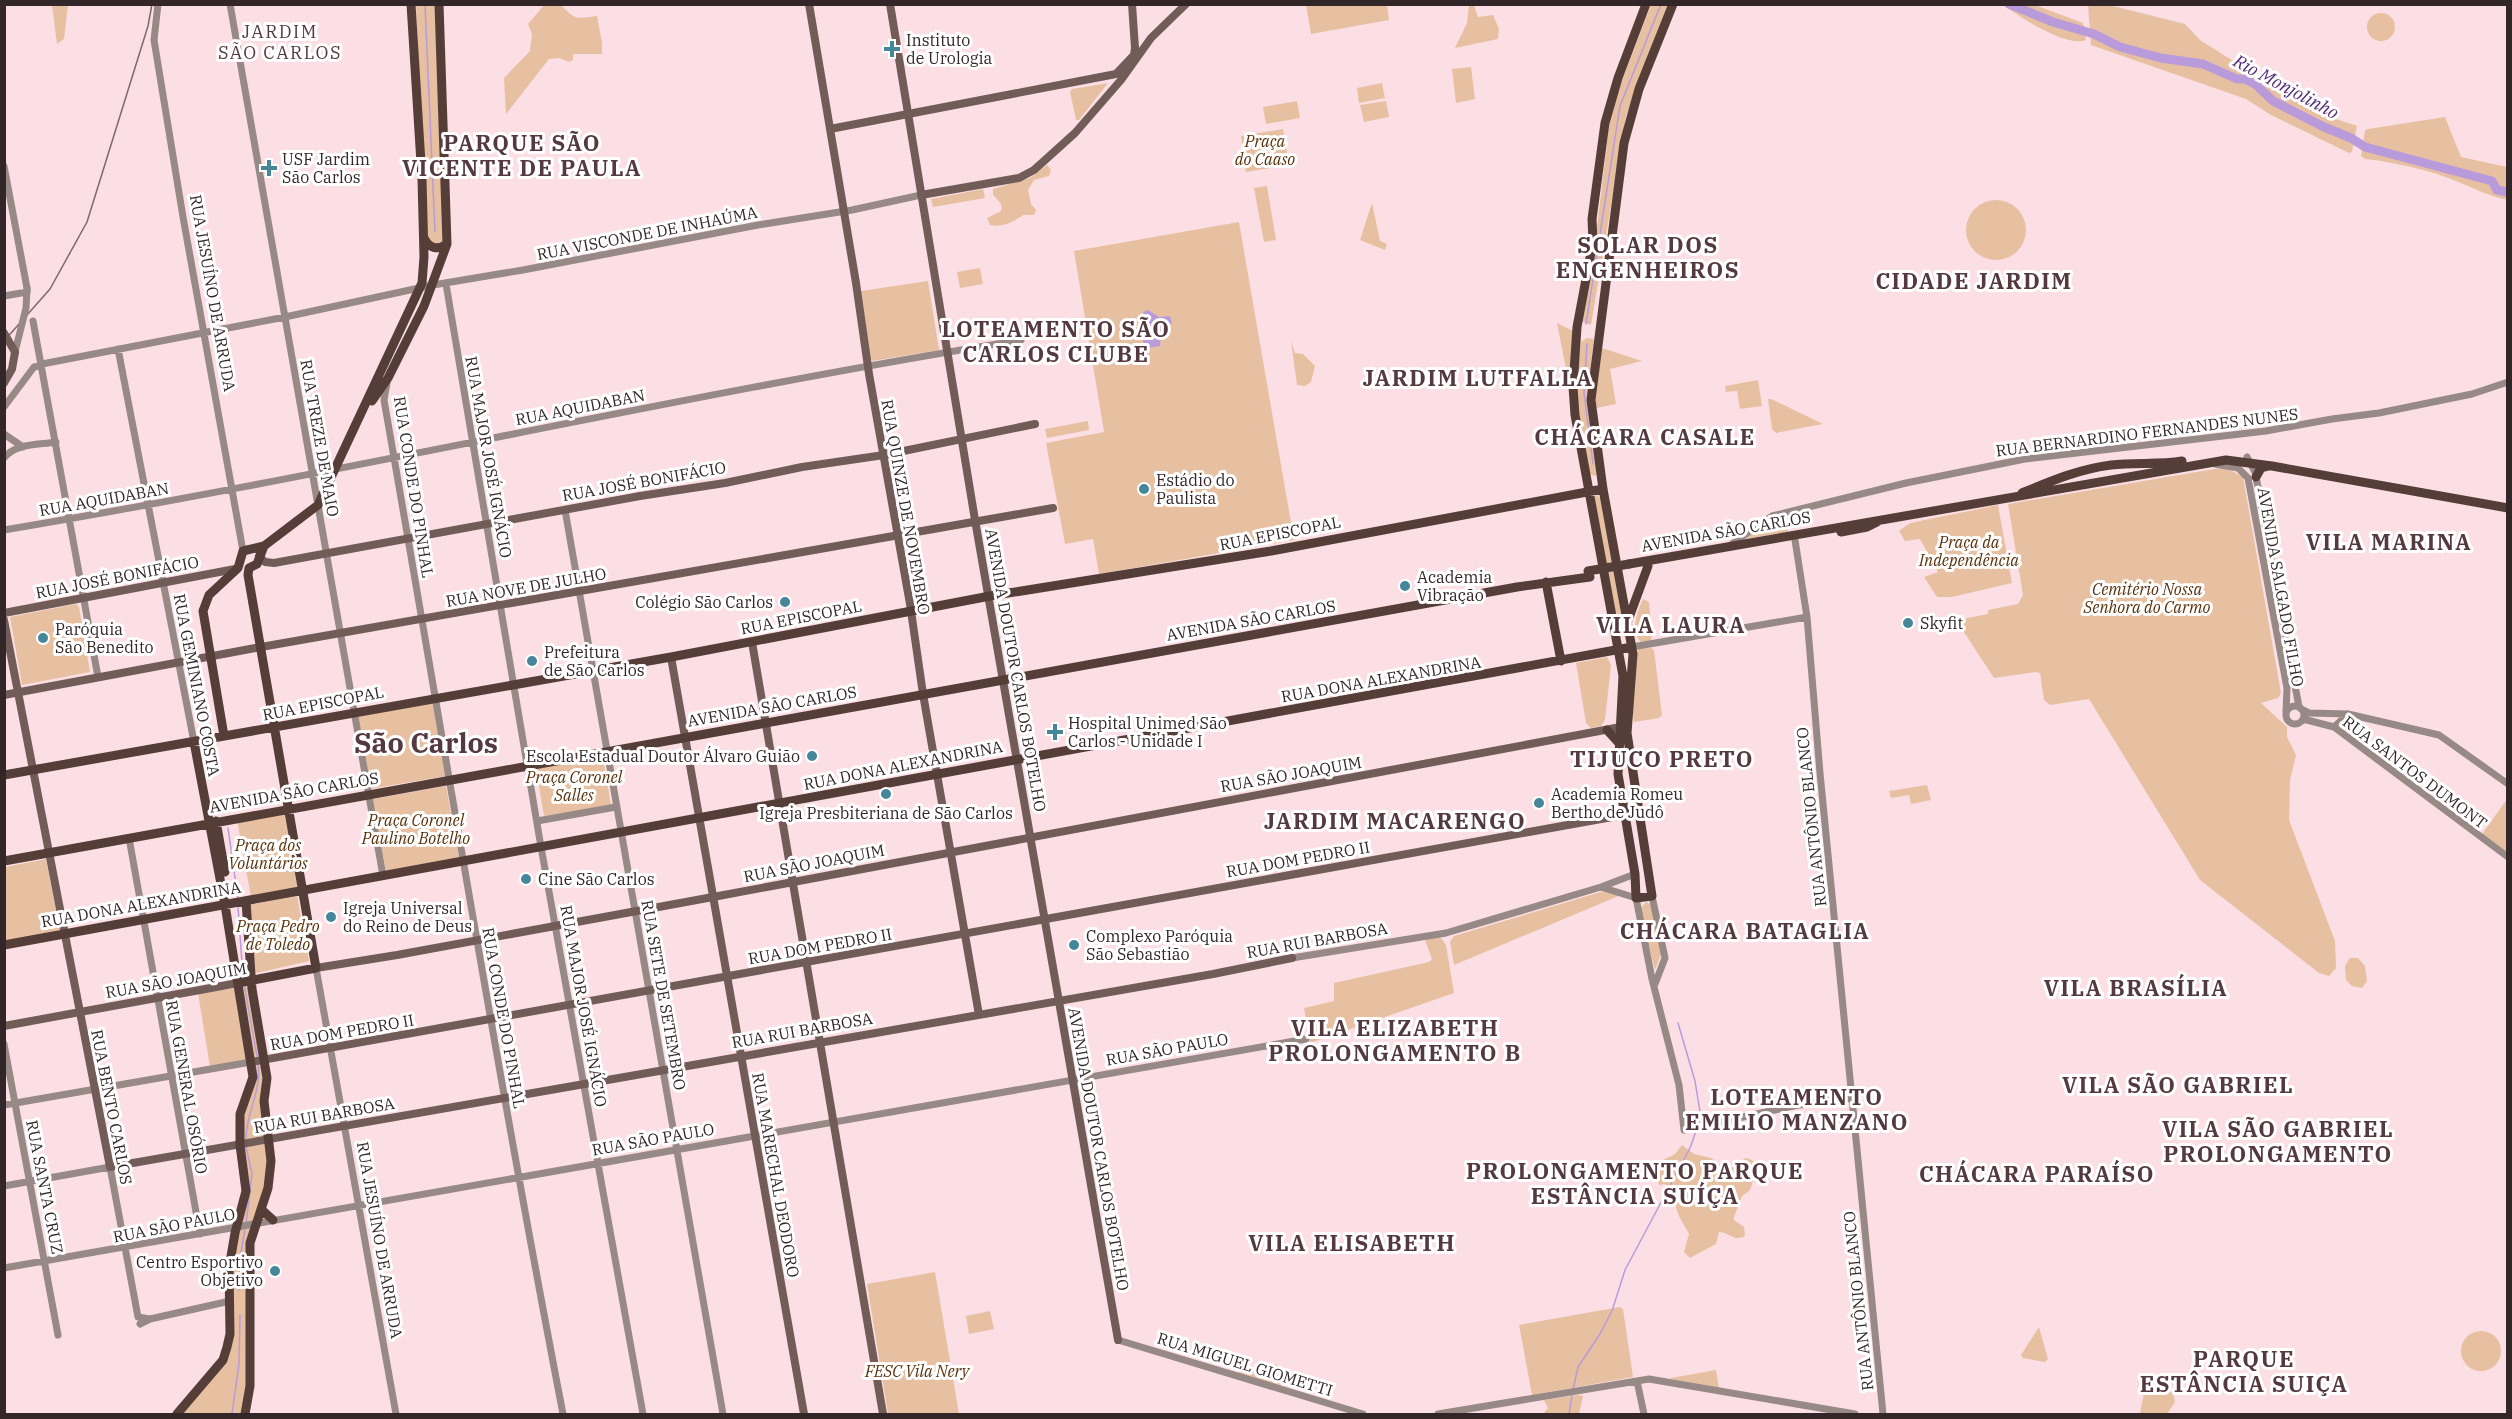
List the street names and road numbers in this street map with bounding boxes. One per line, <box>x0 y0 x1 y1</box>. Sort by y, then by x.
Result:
street label: RUA JESUÍNO DE ARRUDA <box>186 193 241 393</box>
street label: RUA VISCONDE DE INHAÚMA <box>535 201 759 264</box>
street label: RUA MAJOR JOSÉ IGNÁCIO <box>461 354 518 559</box>
street label: RUA TREZE DE MAIO <box>296 358 344 518</box>
street label: RUA AQUIDABAN <box>513 385 647 429</box>
street label: RUA CONDE DO PINHAL <box>390 395 438 579</box>
street label: RUA QUINZE DE NOVEMBRO <box>877 398 935 616</box>
street label: RUA BERNARDINO FERNANDES NUNES <box>1995 404 2299 460</box>
street label: RUA JOSÉ BONIFÁCIO <box>560 456 727 505</box>
street label: RUA AQUIDABAN <box>37 478 171 520</box>
street label: AVENIDA SALGADO FILHO <box>2254 486 2308 688</box>
street label: AVENIDA SÃO CARLOS <box>1640 506 1812 556</box>
street label: RUA EPISCOPAL <box>1218 511 1342 555</box>
street label: AVENIDA DOUTOR CARLOS BOTELHO <box>981 527 1051 813</box>
street label: RUA JOSÉ BONIFÁCIO <box>33 550 200 603</box>
street label: RUA NOVE DE JULHO <box>444 563 608 611</box>
street label: RUA GEMINIANO COSTA <box>169 592 225 778</box>
street label: RUA EPISCOPAL <box>739 595 863 639</box>
street label: AVENIDA SÃO CARLOS <box>1165 595 1337 645</box>
street label: RUA DONA ALEXANDRINA <box>1280 652 1482 706</box>
street label: RUA EPISCOPAL <box>261 681 385 725</box>
street label: AVENIDA SÃO CARLOS <box>686 681 858 731</box>
street label: RUA SANTOS DUMONT <box>2339 711 2491 833</box>
street label: RUA ANTÔNIO BLANCO <box>1792 726 1830 908</box>
street label: RUA DONA ALEXANDRINA <box>802 736 1004 794</box>
street label: RUA SÃO JOAQUIM <box>1219 752 1363 796</box>
street label: AVENIDA SÃO CARLOS <box>208 767 380 817</box>
street label: RUA DOM PEDRO II <box>1225 837 1371 881</box>
street label: RUA SÃO JOAQUIM <box>742 840 886 886</box>
street label: RUA DONA ALEXANDRINA <box>40 877 242 931</box>
street label: RUA SETE DE SETEMBRO <box>637 898 691 1092</box>
street label: RUA MAJOR JOSÉ IGNÁCIO <box>556 903 613 1108</box>
street label: RUA RUI BARBOSA <box>1245 918 1389 962</box>
street label: RUA DOM PEDRO II <box>747 924 893 968</box>
street label: RUA CONDE DO PINHAL <box>478 926 530 1110</box>
street label: RUA SÃO JOAQUIM <box>104 958 248 1002</box>
street label: RUA GENERAL OSÓRIO <box>162 998 213 1176</box>
street label: AVENIDA DOUTOR CARLOS BOTELHO <box>1064 1006 1134 1292</box>
street label: RUA RUI BARBOSA <box>730 1008 874 1052</box>
street label: RUA DOM PEDRO II <box>269 1010 415 1054</box>
street label: RUA BENTO CARLOS <box>87 1028 137 1186</box>
street label: RUA SÃO PAULO <box>1104 1028 1230 1070</box>
street label: RUA MARECHAL DEODORO <box>748 1071 804 1279</box>
street label: RUA RUI BARBOSA <box>252 1093 396 1137</box>
street label: RUA SANTA CRUZ <box>22 1118 68 1256</box>
street label: RUA SÃO PAULO <box>590 1118 716 1160</box>
street label: RUA JESUÍNO DE ARRUDA <box>353 1140 408 1340</box>
street label: RUA SÃO PAULO <box>111 1203 237 1247</box>
street label: RUA ANTÔNIO BLANCO <box>1839 1210 1877 1392</box>
street label: RUA MIGUEL GIOMETTI <box>1155 1328 1335 1400</box>

